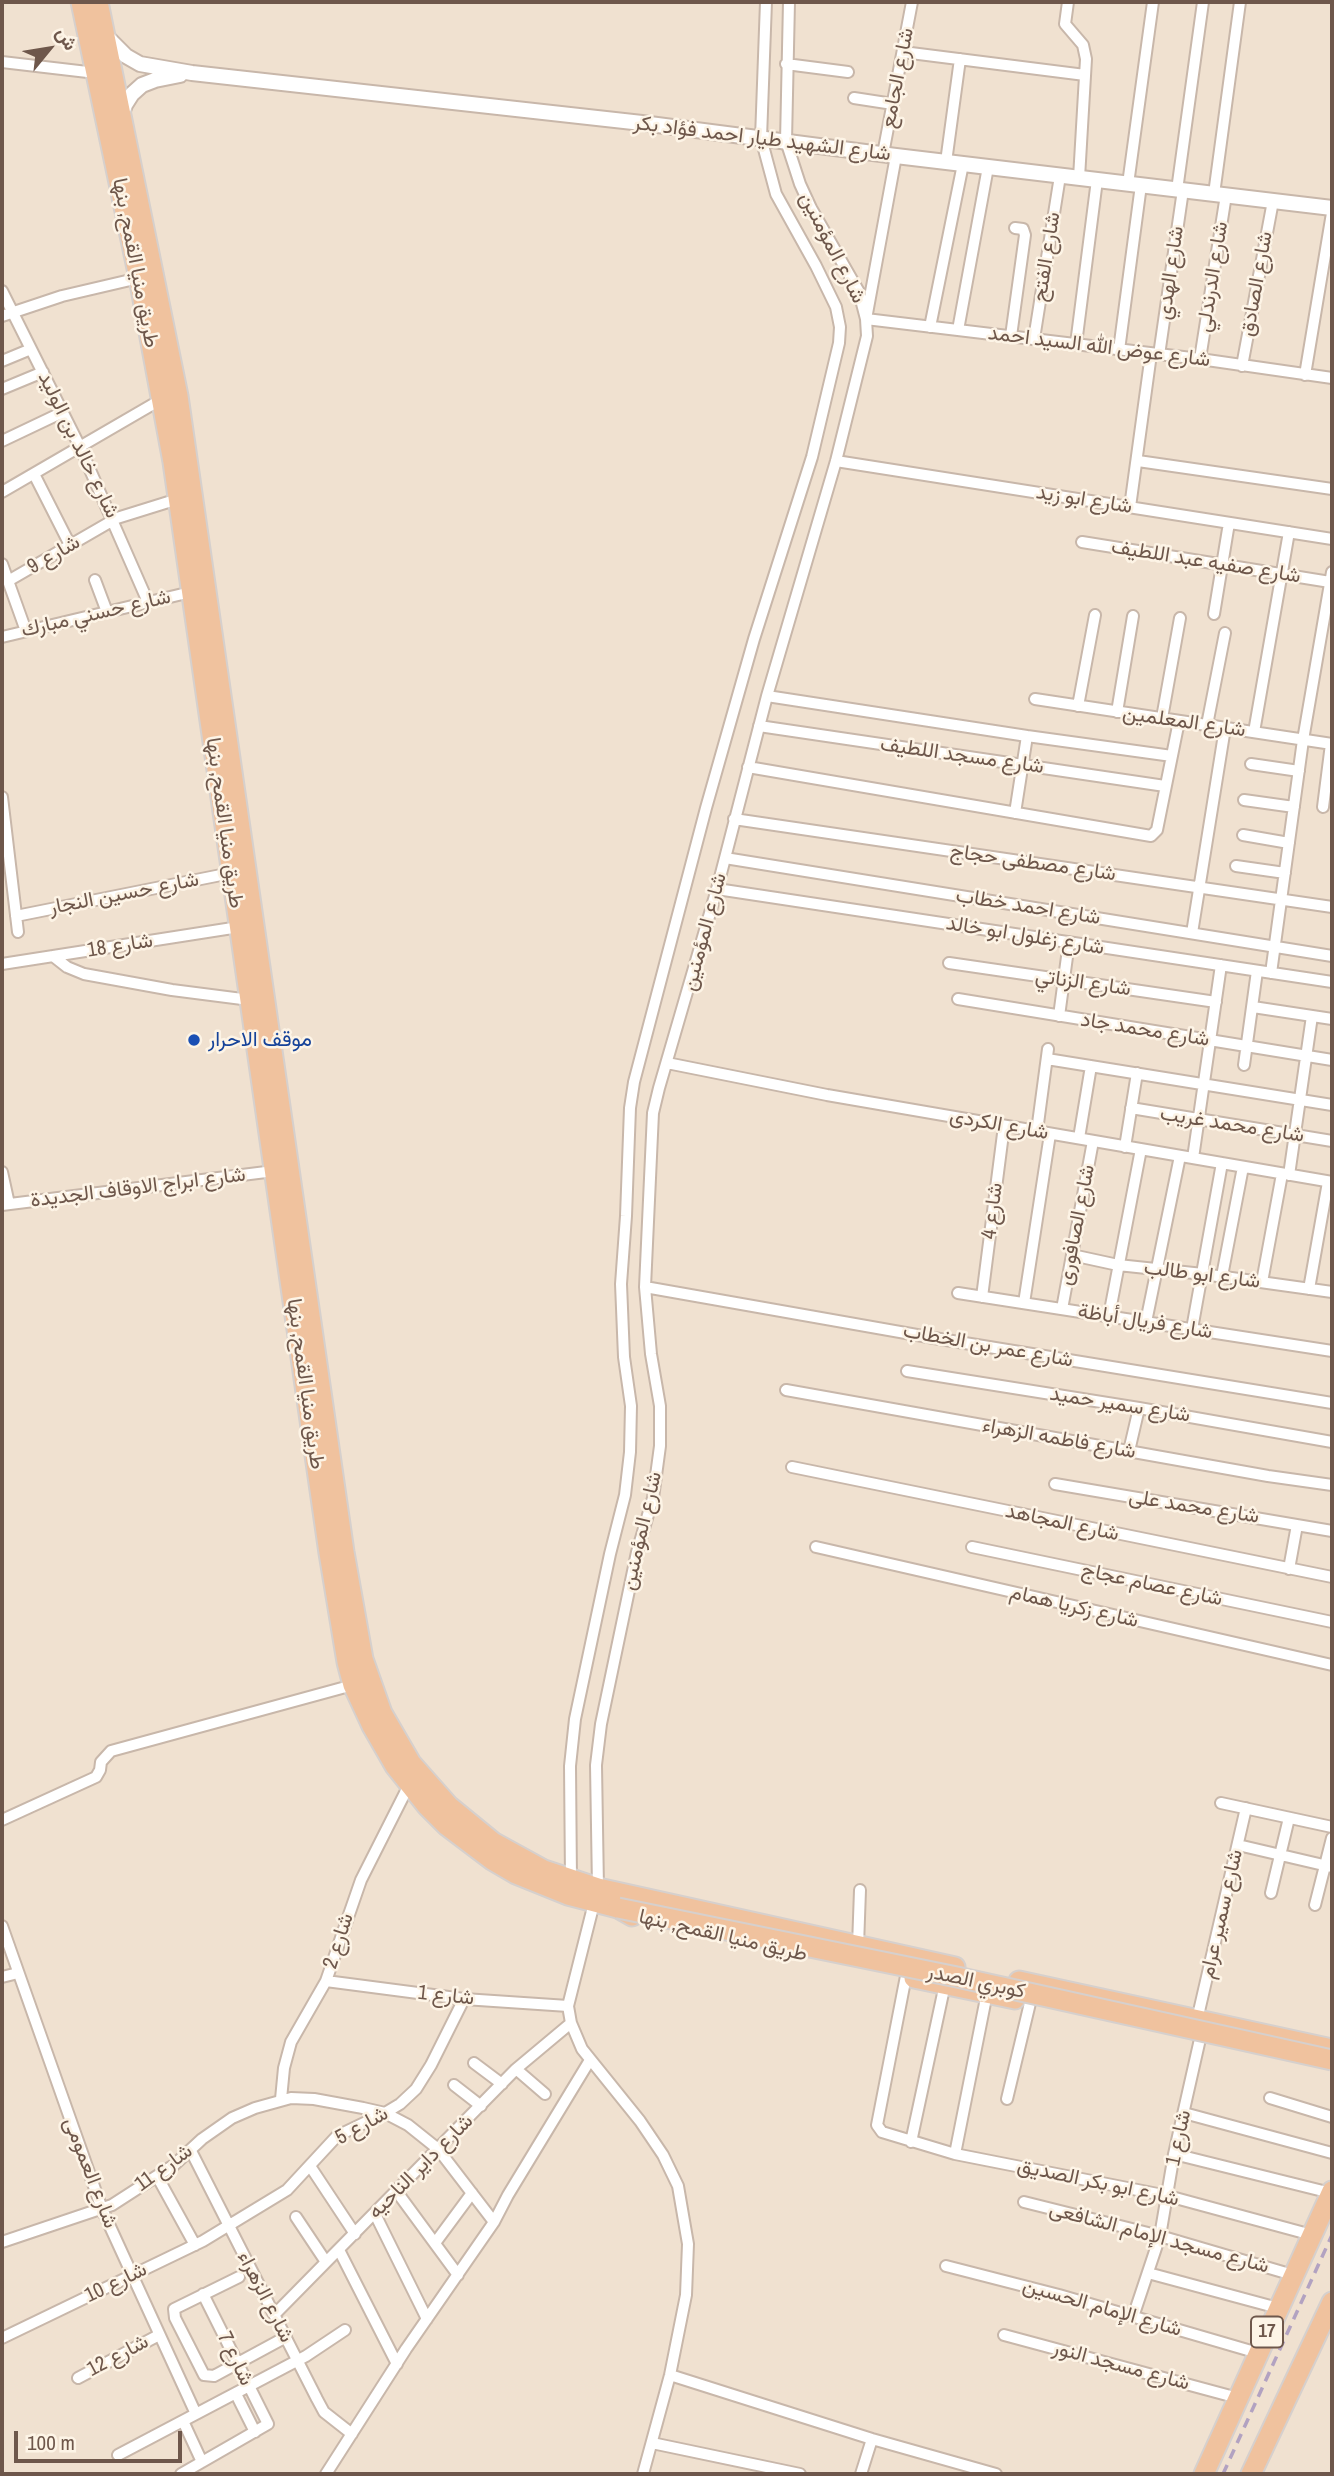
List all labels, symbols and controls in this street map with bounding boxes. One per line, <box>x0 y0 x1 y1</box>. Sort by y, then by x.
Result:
north arrow <box>14 14 84 84</box>
text: ش <box>50 22 84 55</box>
street label: شارع الجامع <box>876 26 920 130</box>
street label: شارع الشهيد طيار احمد فؤاد بكر <box>632 111 892 167</box>
street label: طريق منيا القمح, بنها <box>106 176 164 350</box>
street label: شارع المؤمنين <box>793 188 871 308</box>
street label: شارع الفتح <box>1027 210 1067 304</box>
street label: شارع الدرندلي <box>1192 220 1234 334</box>
street label: شارع الهدي <box>1152 225 1190 321</box>
street label: شارع الصادق <box>1235 230 1279 338</box>
street label: شارع عوض الله السيد احمد <box>986 321 1212 373</box>
street label: شارع خالد بن الوليد <box>32 368 124 522</box>
street label: شارع ابو زيد <box>1034 480 1134 520</box>
street label: شارع 9 <box>23 530 85 580</box>
street label: شارع صفيه عبد اللطيف <box>1109 535 1303 589</box>
street label: شارع حسني مبارك <box>19 585 173 643</box>
street label: شارع المعلمين <box>1121 701 1247 743</box>
street label: شارع مسجد اللطيف <box>878 732 1046 780</box>
street label: طريق منيا القمح, بنها <box>200 736 248 910</box>
street label: شارع مصطفى حجاج <box>948 839 1118 887</box>
street label: شارع حسين النجار <box>47 867 201 921</box>
street label: شارع المؤمنين <box>677 870 733 994</box>
street label: شارع احمد خطاب <box>954 883 1102 931</box>
street label: شارع زغلول ابو خالد <box>944 911 1106 961</box>
street label: شارع 18 <box>85 928 155 964</box>
street label: شارع الزناتي <box>1034 964 1132 1002</box>
street label: شارع محمد جاد <box>1079 1007 1211 1053</box>
place label: موقف الاحرار <box>208 1027 312 1053</box>
marker: موقف الاحرار <box>186 1032 202 1048</box>
street label: شارع محمد غريب <box>1158 1101 1306 1149</box>
street label: شارع الكردى <box>948 1104 1050 1146</box>
street label: شارع ابراج الاوقاف الجديدة <box>29 1162 247 1214</box>
street label: شارع الصافورى <box>1053 1162 1101 1288</box>
street label: شارع 4 <box>977 1181 1009 1241</box>
street label: شارع ابو طالب <box>1142 1255 1262 1295</box>
street label: طريق منيا القمح, بنها <box>281 1297 329 1471</box>
street label: شارع فريال أباظة <box>1076 1299 1214 1345</box>
street label: شارع عمر بن الخطاب <box>901 1319 1075 1373</box>
street label: شارع سمير حميد <box>1048 1381 1192 1429</box>
street label: شارع فاطمه الزهراء <box>980 1413 1138 1465</box>
street label: شارع المؤمنين <box>616 1469 668 1593</box>
street label: شارع محمد على <box>1127 1484 1261 1530</box>
street label: شارع المجاهد <box>1003 1499 1121 1547</box>
street label: شارع عصام عجاج <box>1079 1558 1225 1612</box>
street label: شارع زكريا همام <box>1007 1580 1141 1634</box>
street label: شارع سمير عرام <box>1195 1847 1249 1981</box>
street label: طريق منيا القمح, بنها <box>636 1904 810 1968</box>
street label: شارع 2 <box>318 1910 360 1972</box>
street label: كوبري الصدر <box>925 1959 1027 2005</box>
street label: شارع 1 <box>417 1981 475 2011</box>
street label: شارع 5 <box>331 2101 393 2151</box>
street label: شارع 1 <box>1161 2108 1197 2168</box>
street label: شارع داير الناحيه <box>363 2109 479 2225</box>
street label: شارع العمومى <box>57 2114 123 2232</box>
street label: شارع 11 <box>130 2139 198 2197</box>
street label: شارع ابو بكر الصديق <box>1015 2154 1181 2212</box>
street label: شارع مسجد الإمام الشافعى <box>1046 2197 1272 2279</box>
street label: شارع الزهراء <box>231 2247 299 2347</box>
street label: شارع 10 <box>81 2257 151 2309</box>
street label: شارع الإمام الحسين <box>1020 2273 1184 2343</box>
road number: 17 <box>1251 2316 1283 2348</box>
street label: شارع 7 <box>211 2328 259 2390</box>
street label: شارع 12 <box>83 2329 153 2383</box>
street label: شارع مسجد النور <box>1050 2336 1192 2396</box>
scale bar <box>18 2416 186 2460</box>
text: 100 m <box>27 2428 75 2457</box>

